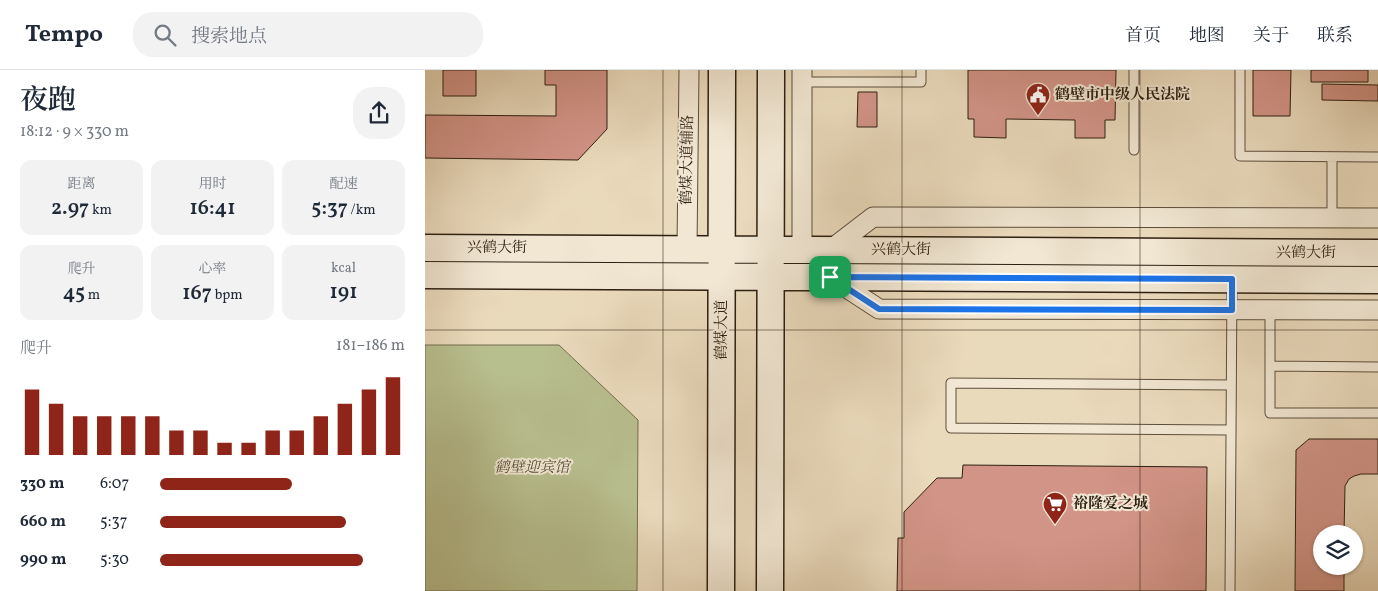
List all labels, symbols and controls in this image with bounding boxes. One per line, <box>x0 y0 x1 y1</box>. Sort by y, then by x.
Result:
search box <box>133 12 483 57</box>
text: Tempo <box>25 18 103 52</box>
icon: search <box>151 21 179 49</box>
text: 搜索地点 <box>191 24 267 50</box>
text: 首页 <box>1125 24 1161 49</box>
text: 地图 <box>1189 24 1225 49</box>
text: 关于 <box>1253 24 1289 49</box>
text: 联系 <box>1317 24 1353 49</box>
text: 夜跑 <box>20 82 76 121</box>
public building icon: 鹤壁市中级人民法院 <box>1025 82 1051 116</box>
place label: 鹤壁市中级人民法院 <box>1055 85 1190 106</box>
button: share <box>353 87 405 139</box>
street label: 鹤煤大道辅路 <box>677 115 699 205</box>
text: 18:12 · 9 × 330 m <box>20 121 129 143</box>
text: 距离 <box>68 175 96 194</box>
text: 用时 <box>199 175 227 194</box>
text: 配速 <box>330 175 358 194</box>
text: 2.97 <box>51 194 89 223</box>
text: 16:41 <box>189 194 236 223</box>
text: 5:37 <box>311 194 348 223</box>
text: km <box>89 201 112 220</box>
text: /km <box>348 201 376 220</box>
street label: 兴鹤大街 <box>467 238 527 259</box>
street label: 兴鹤大街 <box>871 240 931 261</box>
street label: 兴鹤大街 <box>1276 243 1336 264</box>
pin <box>809 256 851 298</box>
text: kcal <box>331 259 356 278</box>
text: 爬升 <box>68 260 96 279</box>
text: 心率 <box>199 260 227 279</box>
icon: arrive <box>816 263 844 291</box>
text: 191 <box>330 278 357 307</box>
text: 45 <box>63 279 85 308</box>
text: 167 <box>182 279 212 308</box>
text: m <box>85 286 100 305</box>
text: bpm <box>212 286 243 305</box>
street label: 鹤煤大道 <box>712 300 733 360</box>
text: 181–186 m <box>336 335 405 357</box>
text: 爬升 <box>20 338 52 360</box>
park label: 鹤壁迎宾馆 <box>494 458 572 479</box>
text: 330 m <box>20 473 65 495</box>
text: 6:07 <box>100 473 129 495</box>
supermarket icon: 裕隆爱之城 <box>1042 491 1068 525</box>
place label: 裕隆爱之城 <box>1073 494 1148 515</box>
text: 660 m <box>20 511 66 533</box>
text: 5:37 <box>100 511 127 533</box>
map controls <box>1313 525 1363 575</box>
button: layers <box>1313 525 1363 575</box>
text: 990 m <box>20 549 66 571</box>
text: 5:30 <box>100 549 129 571</box>

